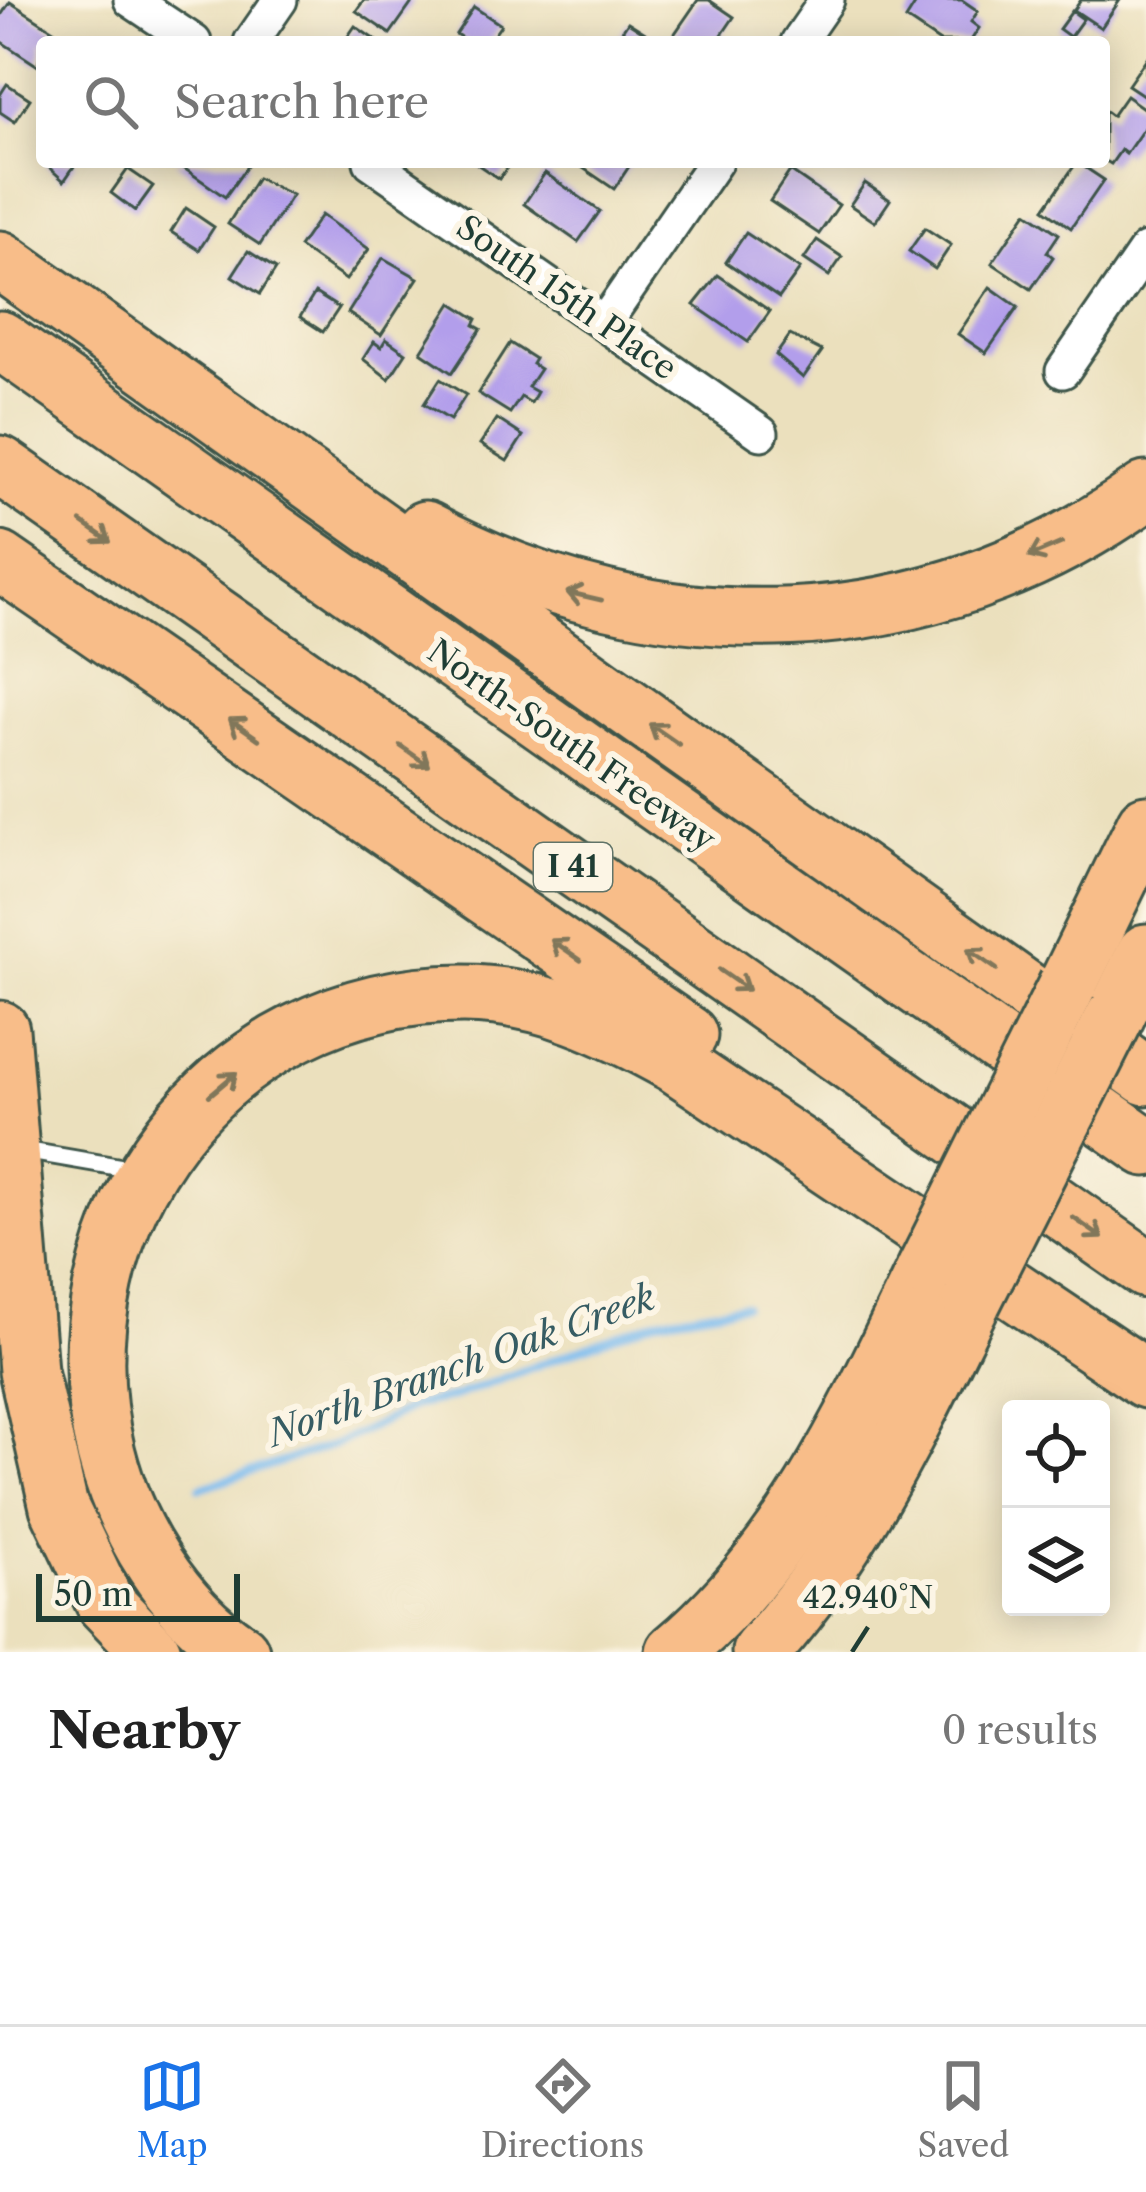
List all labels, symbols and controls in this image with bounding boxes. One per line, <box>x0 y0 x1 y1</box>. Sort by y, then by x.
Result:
search box <box>36 36 1110 168</box>
icon: search <box>78 69 144 135</box>
text: Search here <box>174 74 429 130</box>
street label: South 15th Place <box>449 206 685 389</box>
one-way arrow <box>79 519 112 544</box>
one-way arrow <box>1028 540 1064 562</box>
one-way arrow <box>566 583 604 606</box>
street label: North-South Freeway <box>420 631 724 861</box>
one-way arrow <box>228 717 262 742</box>
one-way arrow <box>648 721 681 747</box>
one-way arrow <box>398 743 431 768</box>
road number: I 41 <box>534 843 612 891</box>
one-way arrow <box>549 938 583 963</box>
one-way arrow <box>966 947 999 973</box>
one-way arrow <box>717 967 751 992</box>
one-way arrow <box>207 1071 238 1099</box>
one-way arrow <box>1071 1215 1104 1240</box>
water label: North Branch Oak Creek <box>259 1274 661 1457</box>
map controls <box>1002 1400 1110 1616</box>
button: locate <box>1002 1400 1110 1508</box>
button: layers <box>1002 1508 1110 1616</box>
scale bar <box>36 1568 240 1621</box>
text: 50 m <box>54 1574 132 1615</box>
text: 42.940°N <box>803 1579 933 1616</box>
text: Nearby <box>48 1699 240 1761</box>
text: 0 results <box>942 1706 1098 1754</box>
tab: Map <box>137 2053 208 2166</box>
tab: Directions <box>481 2053 644 2166</box>
tab: Saved <box>918 2053 1009 2166</box>

